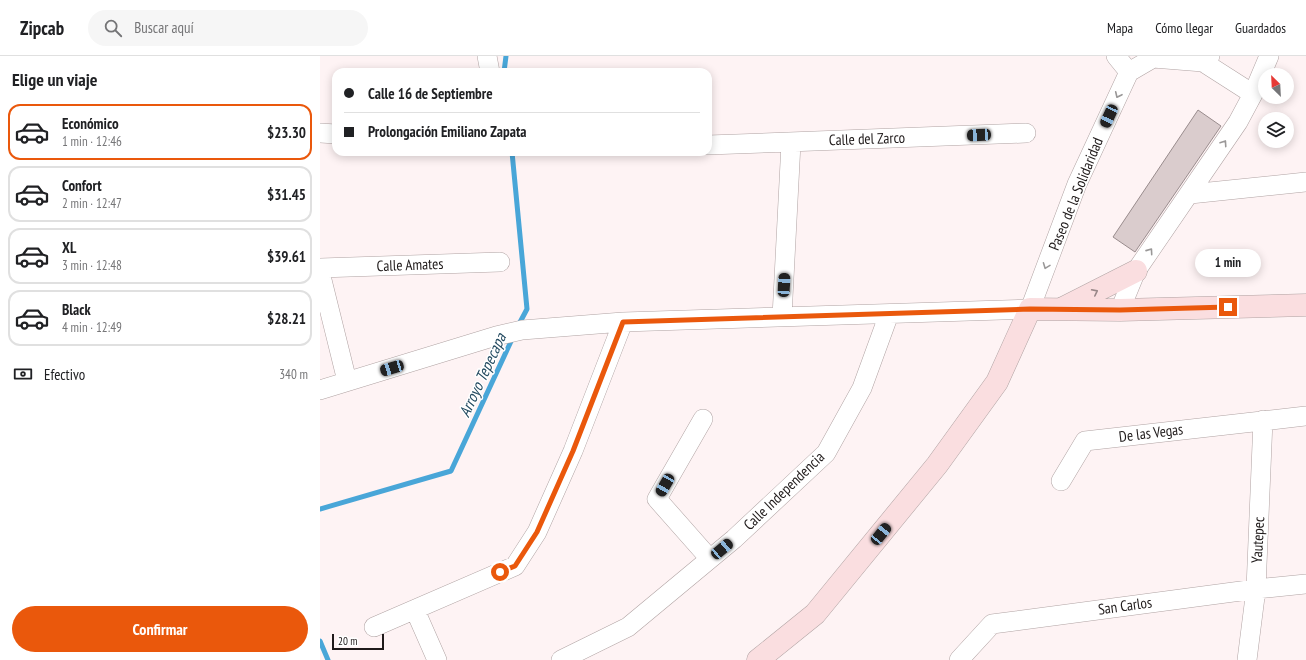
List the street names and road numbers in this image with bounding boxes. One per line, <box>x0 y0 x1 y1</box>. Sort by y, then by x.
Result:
street label: Calle del Zarco <box>829 128 905 149</box>
street label: Paseo de la Solidaridad <box>1044 135 1107 253</box>
street label: Calle Amates <box>376 254 444 275</box>
street label: De las Vegas <box>1118 419 1184 446</box>
street label: Calle Independencia <box>739 447 828 534</box>
street label: Yautepec <box>1247 516 1268 564</box>
street label: San Carlos <box>1097 592 1153 619</box>

